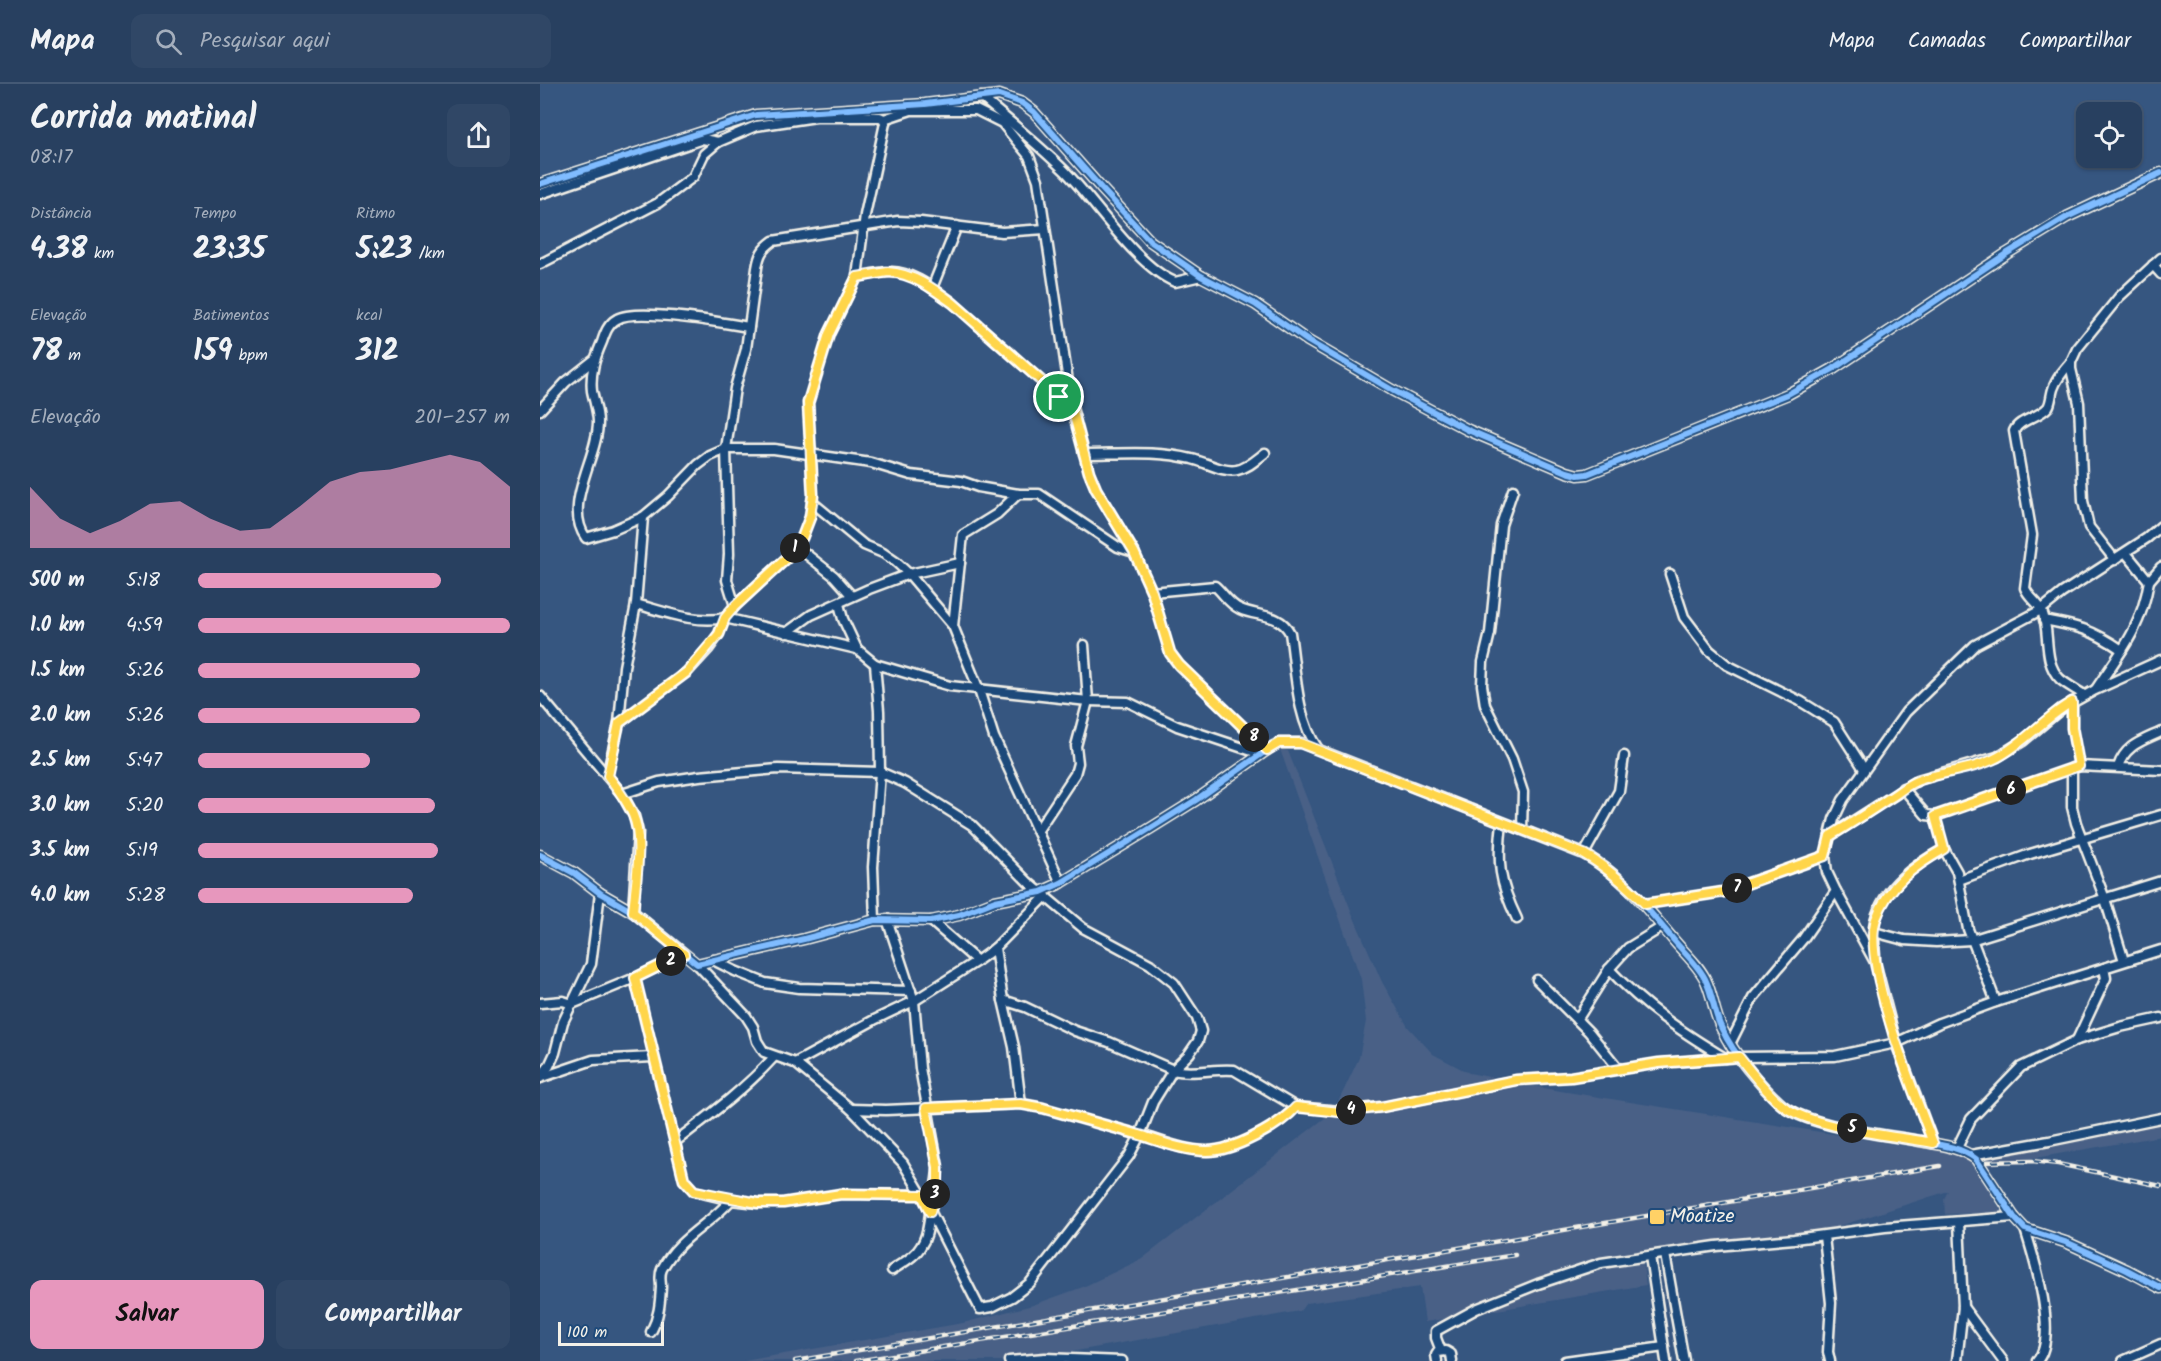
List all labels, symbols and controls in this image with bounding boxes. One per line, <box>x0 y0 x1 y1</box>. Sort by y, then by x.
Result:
search box <box>131 14 551 68</box>
text: Mapa <box>30 19 95 64</box>
text: Pesquisar aqui <box>200 24 330 59</box>
icon: search <box>152 25 185 58</box>
text: Mapa <box>1828 25 1875 58</box>
text: Camadas <box>1908 25 1986 58</box>
text: Compartilhar <box>2019 25 2131 58</box>
text: Corrida matinal <box>30 93 256 146</box>
map controls <box>2076 102 2142 168</box>
button: locate <box>2076 102 2142 168</box>
button: share <box>447 104 510 167</box>
text: 08:17 <box>30 142 72 174</box>
text: Distância <box>30 201 92 226</box>
text: Tempo <box>193 201 236 226</box>
text: Ritmo <box>356 201 395 226</box>
text: 4.38 <box>30 226 88 274</box>
text: 23:35 <box>193 226 266 274</box>
text: 5:23 <box>356 226 412 274</box>
text: km <box>88 241 114 266</box>
text: /km <box>412 241 445 266</box>
text: Elevação <box>30 303 87 328</box>
text: Batimentos <box>193 303 269 328</box>
text: kcal <box>356 303 382 328</box>
text: 78 <box>30 328 62 376</box>
text: 159 <box>193 328 232 376</box>
text: 312 <box>356 328 399 376</box>
text: m <box>62 343 81 368</box>
text: bpm <box>232 343 268 368</box>
pin <box>1033 371 1084 422</box>
icon: arrive <box>1042 380 1075 413</box>
text: Elevação <box>30 402 101 434</box>
text: 201–257 m <box>414 402 510 434</box>
pin: 1 <box>780 533 810 563</box>
text: 1 <box>793 535 797 560</box>
text: 500 m <box>30 565 85 597</box>
text: 5:18 <box>126 565 160 597</box>
text: 1.0 km <box>30 610 85 642</box>
text: 4:59 <box>126 610 162 642</box>
text: 1.5 km <box>30 655 85 687</box>
text: 5:26 <box>126 655 164 687</box>
text: 2.0 km <box>30 700 91 732</box>
text: 5:26 <box>126 700 164 732</box>
pin: 8 <box>1239 722 1269 752</box>
text: 8 <box>1249 724 1259 749</box>
text: 2.5 km <box>30 745 90 777</box>
text: 5:47 <box>126 745 162 777</box>
pin: 6 <box>1996 775 2026 805</box>
text: 6 <box>2007 777 2015 802</box>
text: 3.0 km <box>30 790 90 822</box>
text: 5:20 <box>126 790 163 822</box>
text: 3.5 km <box>30 835 90 867</box>
text: 5:19 <box>126 835 158 867</box>
pin: 7 <box>1722 873 1752 903</box>
text: 7 <box>1733 875 1741 900</box>
text: 4.0 km <box>30 880 90 912</box>
text: 5:28 <box>126 880 165 912</box>
pin: 2 <box>656 946 686 976</box>
text: 2 <box>666 948 676 973</box>
pin: 4 <box>1336 1095 1366 1125</box>
text: 4 <box>1347 1097 1355 1122</box>
pin: 5 <box>1837 1113 1867 1143</box>
text: 5 <box>1848 1115 1856 1140</box>
pin: 3 <box>920 1179 950 1209</box>
text: 3 <box>931 1181 939 1206</box>
place label: Moatize <box>1670 1201 1735 1233</box>
marker: Moatize <box>1648 1208 1666 1226</box>
button: Salvar <box>30 1280 264 1349</box>
button: Compartilhar <box>276 1280 510 1349</box>
scale bar <box>558 1319 664 1346</box>
text: 100 m <box>567 1320 607 1345</box>

